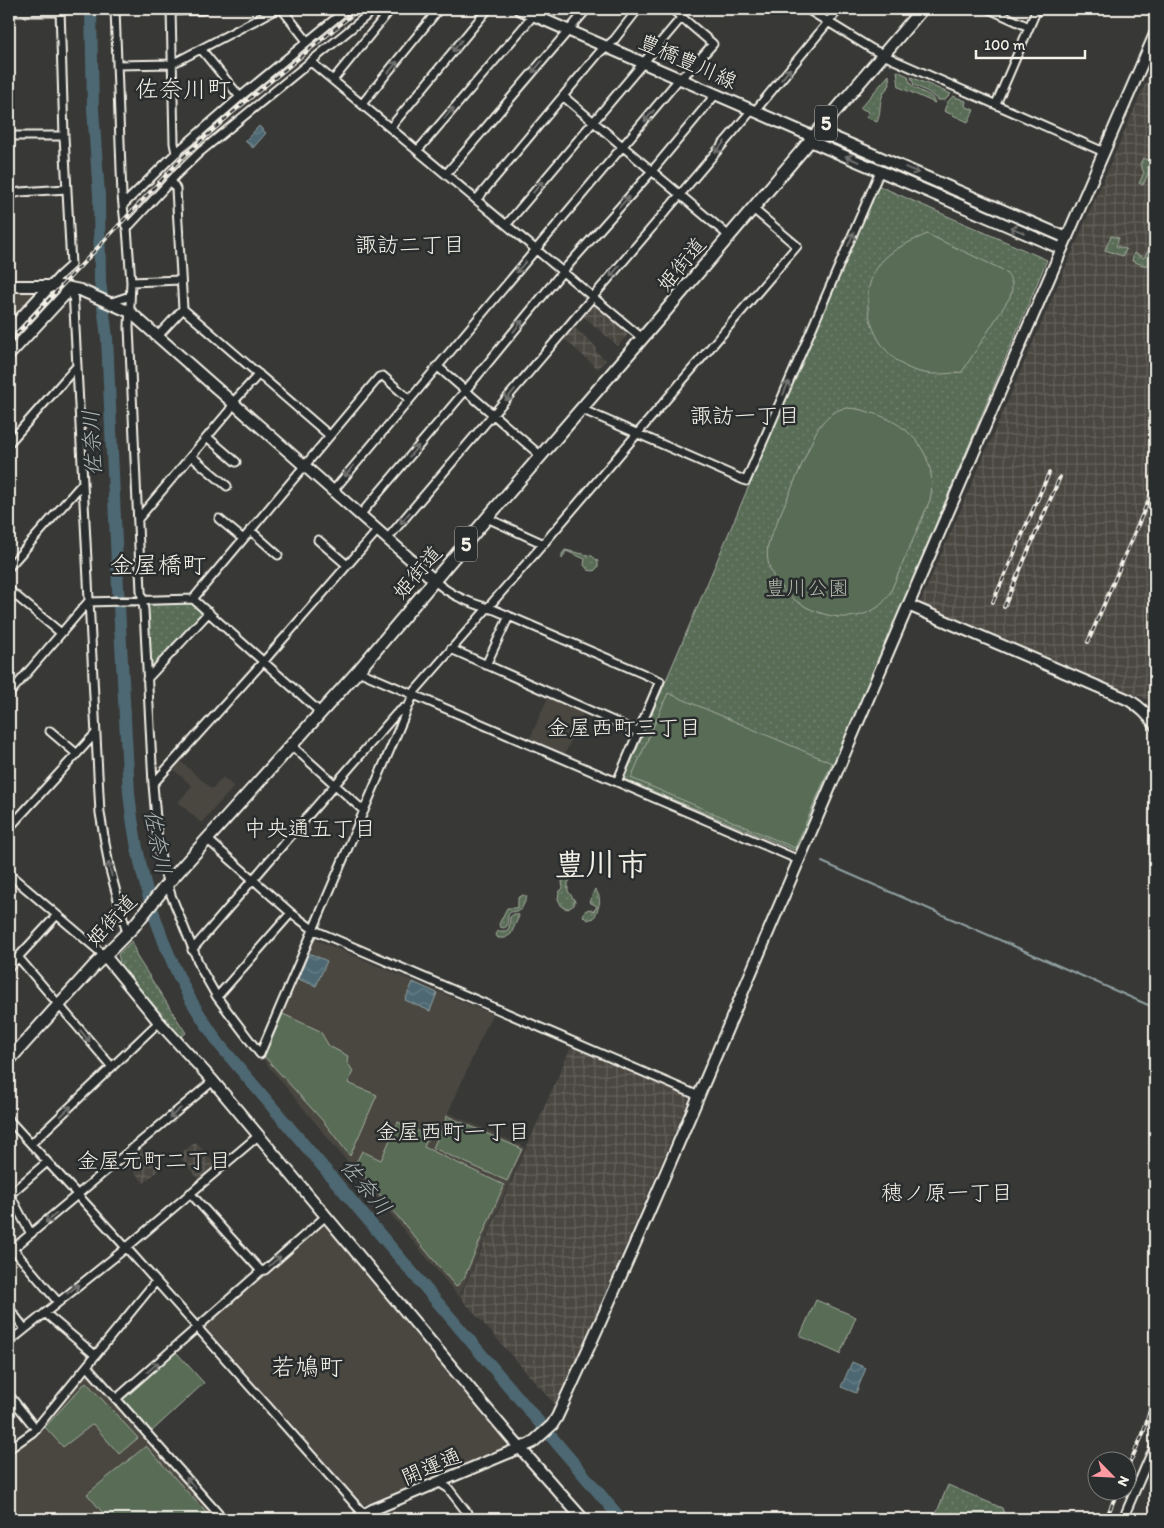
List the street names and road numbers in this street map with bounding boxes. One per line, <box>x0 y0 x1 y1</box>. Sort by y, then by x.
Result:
street label: 豊橋豊川線 <box>635 28 741 94</box>
road number: 5 <box>815 106 837 140</box>
street label: 姫街道 <box>651 232 711 296</box>
road number: 5 <box>455 526 477 562</box>
street label: 姫街道 <box>387 540 447 604</box>
street label: 姫街道 <box>80 888 142 952</box>
street label: 開運通 <box>397 1442 465 1490</box>

